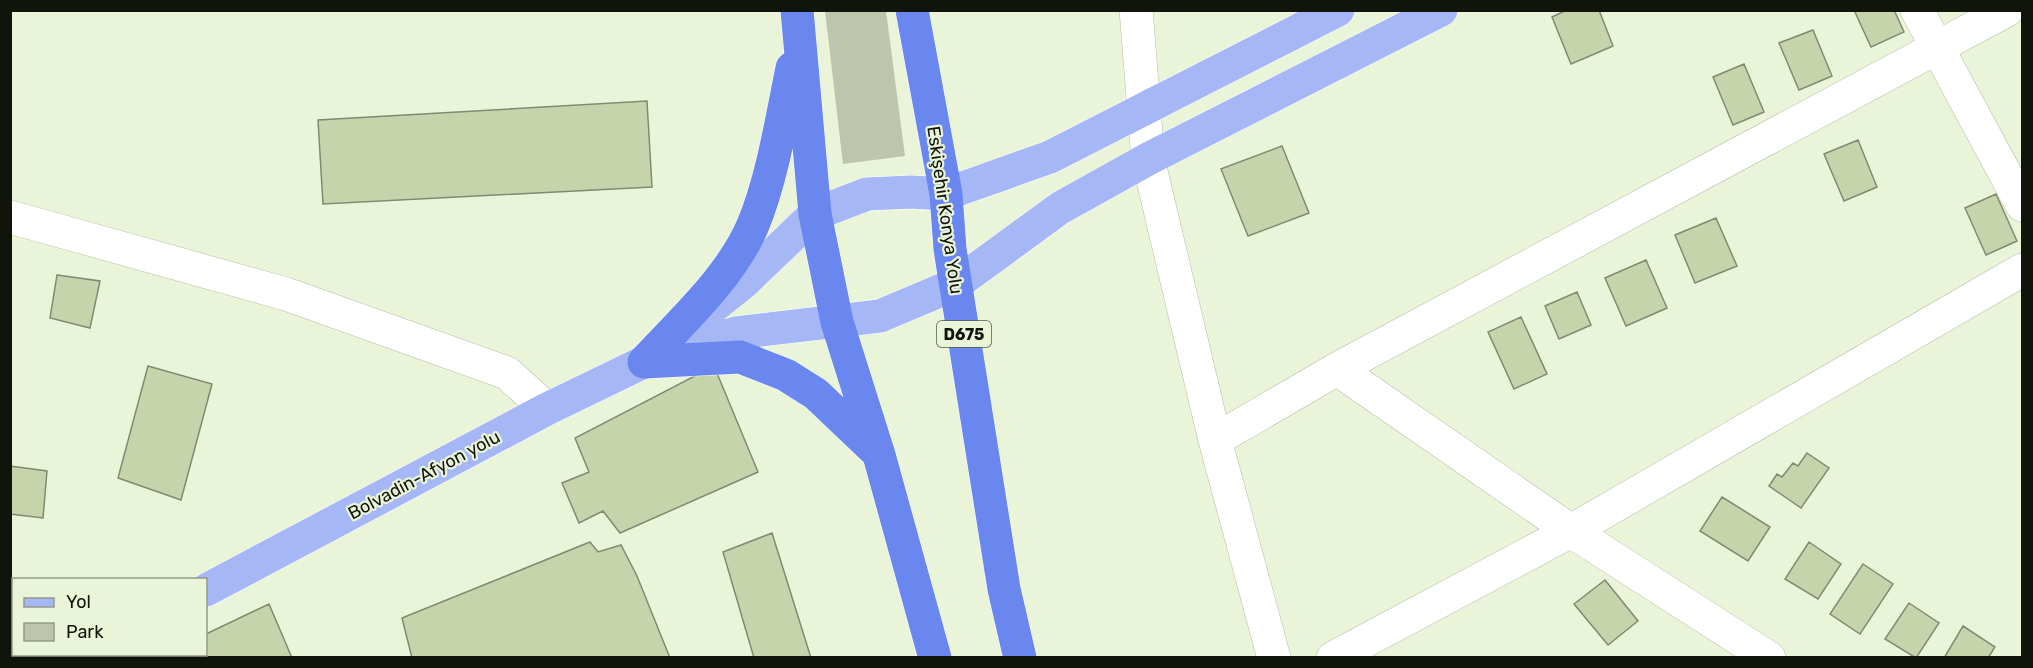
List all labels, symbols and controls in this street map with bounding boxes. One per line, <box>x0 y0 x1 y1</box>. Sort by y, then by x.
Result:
street label: Eskişehir Konya Yolu <box>922 125 968 295</box>
road number: D675 <box>937 321 991 347</box>
street label: Bolvadin-Afyon yolu <box>344 426 504 524</box>
legend <box>12 578 207 656</box>
text: Yol <box>66 591 91 613</box>
text: Park <box>66 621 104 643</box>

